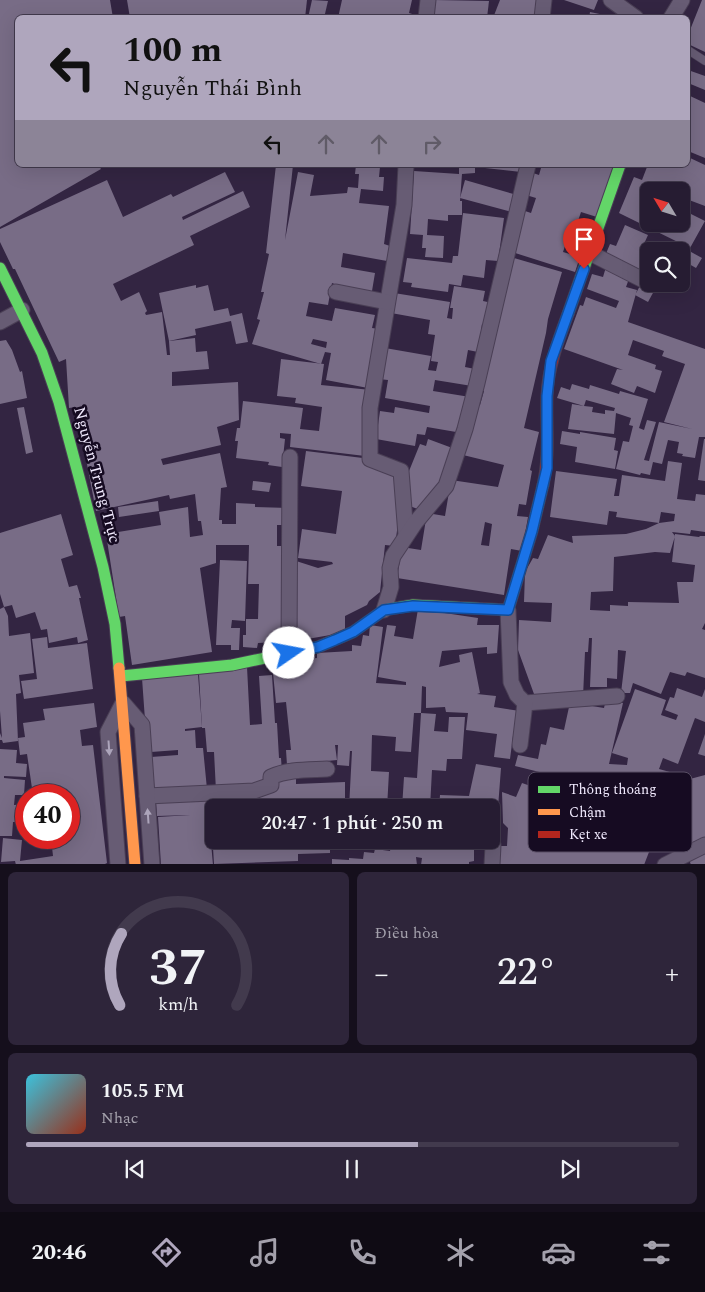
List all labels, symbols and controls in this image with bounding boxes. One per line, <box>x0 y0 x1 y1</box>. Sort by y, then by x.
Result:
text: 100 m <box>123 24 222 77</box>
icon: left <box>40 35 105 100</box>
text: Nguyễn Thái Bình <box>123 72 302 105</box>
icon: left <box>259 130 287 158</box>
icon: ahead <box>312 130 340 158</box>
icon: ahead <box>365 130 393 158</box>
icon: right <box>418 130 446 158</box>
north arrow <box>640 182 690 232</box>
map controls <box>640 182 690 292</box>
pin <box>563 218 605 269</box>
icon: arrive <box>570 225 598 253</box>
button: search <box>640 242 690 292</box>
street label: Nguyễn Trung Trực <box>67 404 127 546</box>
position arrow <box>262 626 314 678</box>
one-way arrow <box>106 740 114 756</box>
legend <box>528 772 692 852</box>
text: Thông thoáng <box>569 779 657 800</box>
speed limit sign: 40 <box>15 784 80 849</box>
text: Chậm <box>569 802 606 823</box>
one-way arrow <box>144 808 152 824</box>
text: 20:47 · 1 phút · 250 m <box>262 809 443 838</box>
text: Kẹt xe <box>569 824 608 845</box>
text: Điều hòa <box>375 921 438 945</box>
text: 37 <box>149 929 207 1008</box>
text: 22° <box>497 944 557 1002</box>
text: − <box>375 953 389 996</box>
text: + <box>665 953 679 996</box>
text: km/h <box>158 991 198 1018</box>
text: 105.5 FM <box>101 1077 184 1106</box>
text: Nhạc <box>101 1106 139 1130</box>
icon: previous <box>121 1155 149 1183</box>
icon: pause <box>338 1155 366 1183</box>
icon: next <box>556 1155 584 1183</box>
icon: directions <box>149 1235 184 1270</box>
icon: music <box>247 1235 282 1270</box>
icon: phone <box>345 1235 380 1270</box>
icon: climate <box>443 1235 478 1270</box>
icon: car <box>541 1235 576 1270</box>
icon: filters <box>639 1235 674 1270</box>
text: 20:46 <box>31 1236 87 1269</box>

